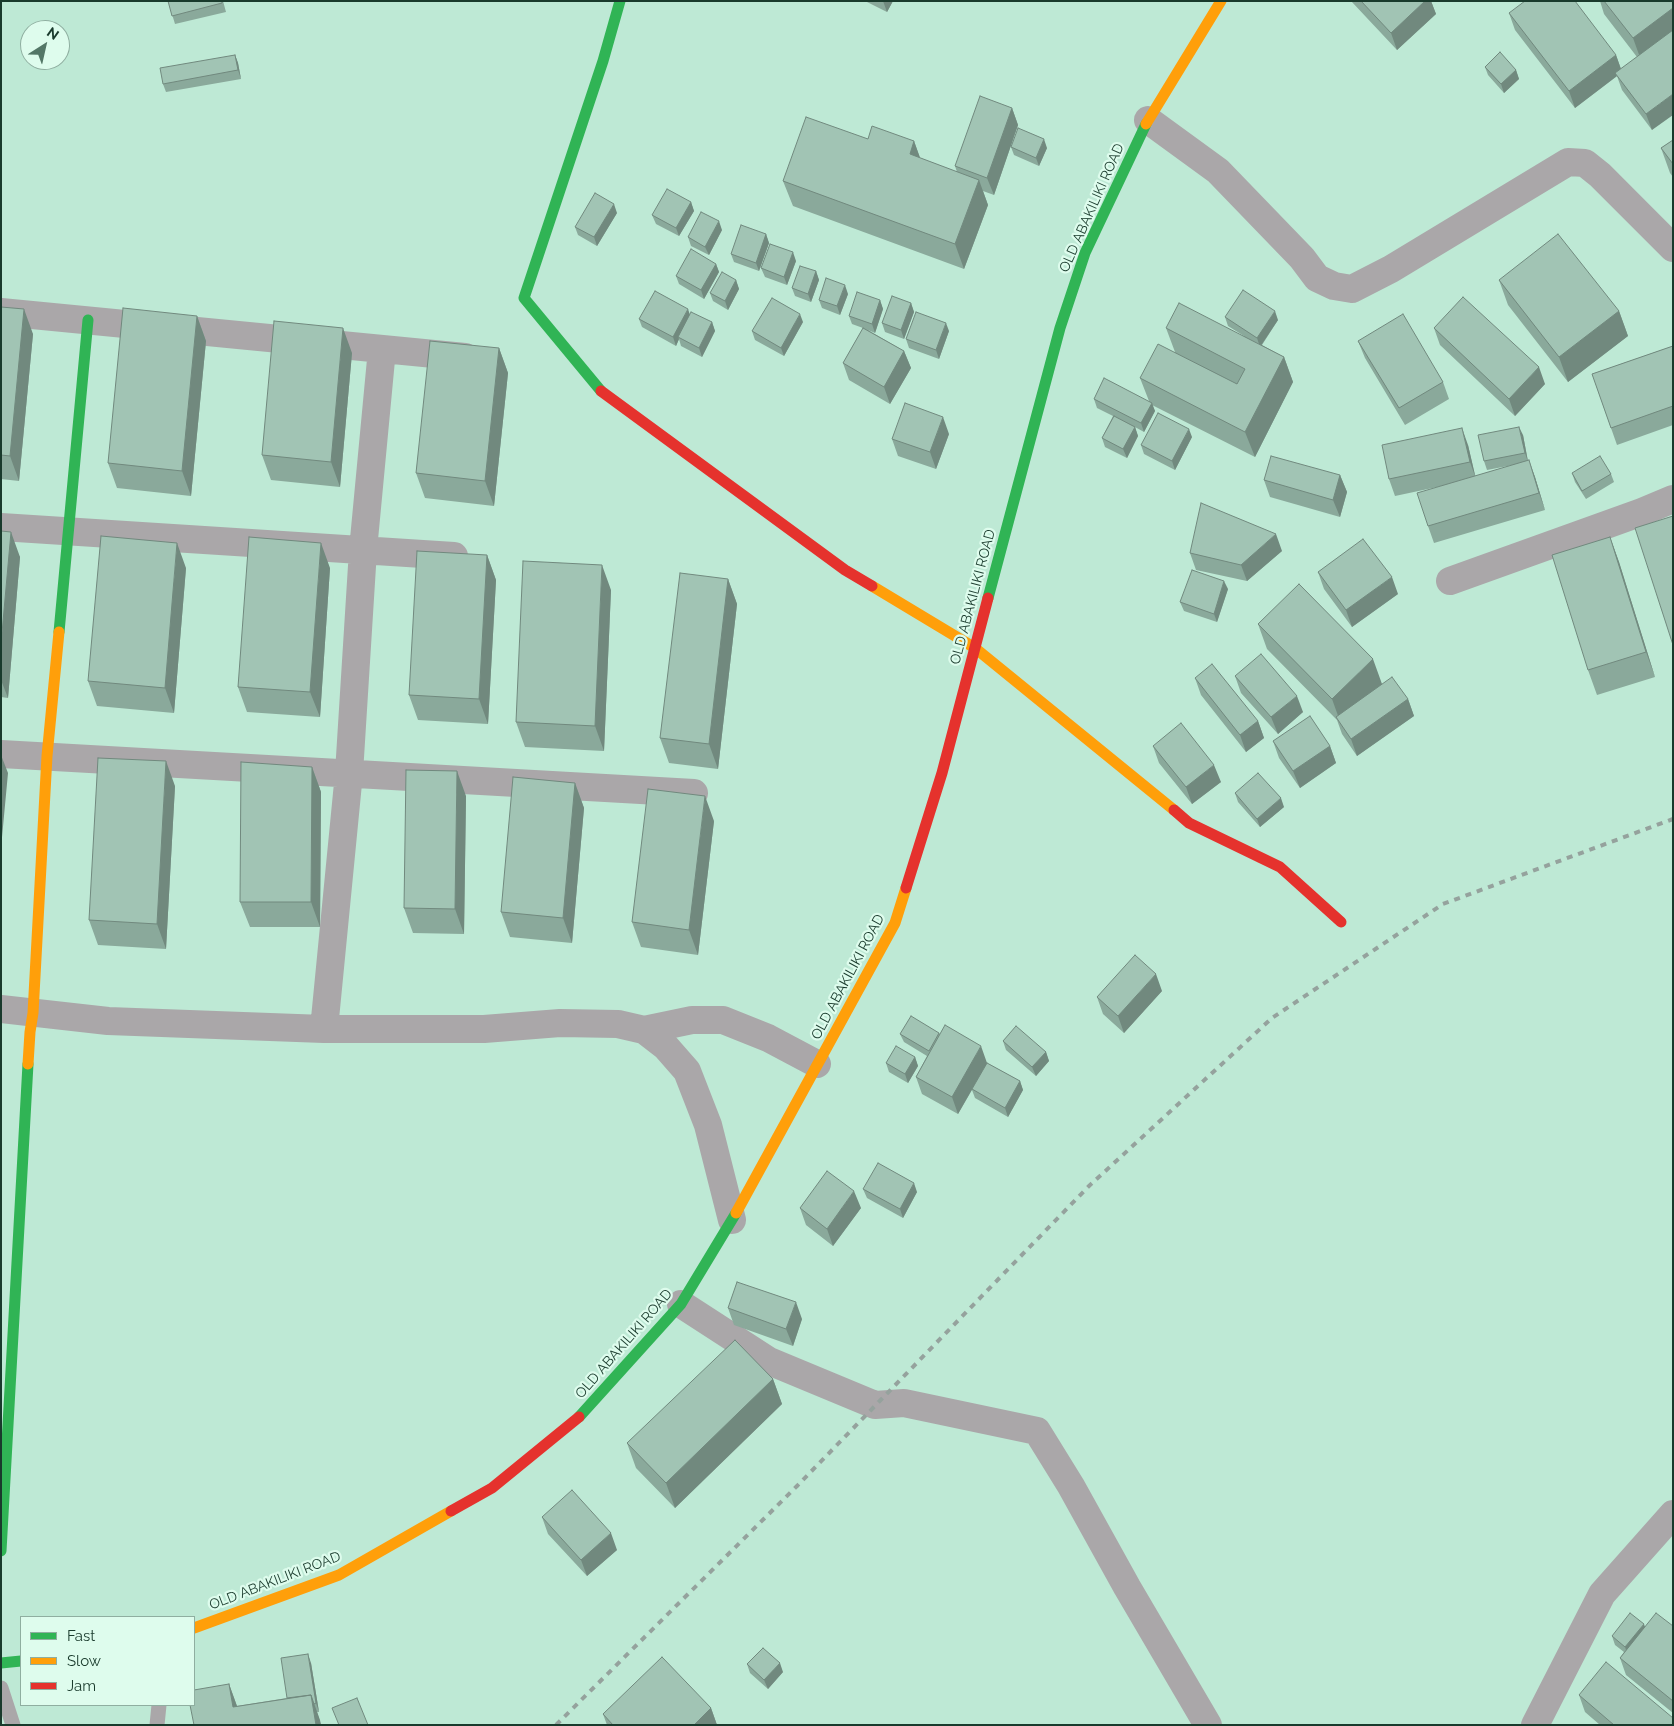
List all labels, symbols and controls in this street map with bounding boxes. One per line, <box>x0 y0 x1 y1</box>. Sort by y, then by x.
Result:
north arrow <box>20 20 70 70</box>
text: N <box>44 24 62 43</box>
street label: OLD ABAKILIKI ROAD <box>1056 141 1128 275</box>
street label: OLD ABAKILIKI ROAD <box>947 528 999 666</box>
street label: OLD ABAKILIKI ROAD <box>808 912 888 1042</box>
street label: OLD ABAKILIKI ROAD <box>572 1286 676 1402</box>
street label: OLD ABAKILIKI ROAD <box>207 1548 343 1614</box>
legend <box>20 1616 195 1706</box>
text: Fast <box>67 1627 95 1645</box>
text: Slow <box>67 1652 101 1670</box>
text: Jam <box>67 1677 96 1695</box>

